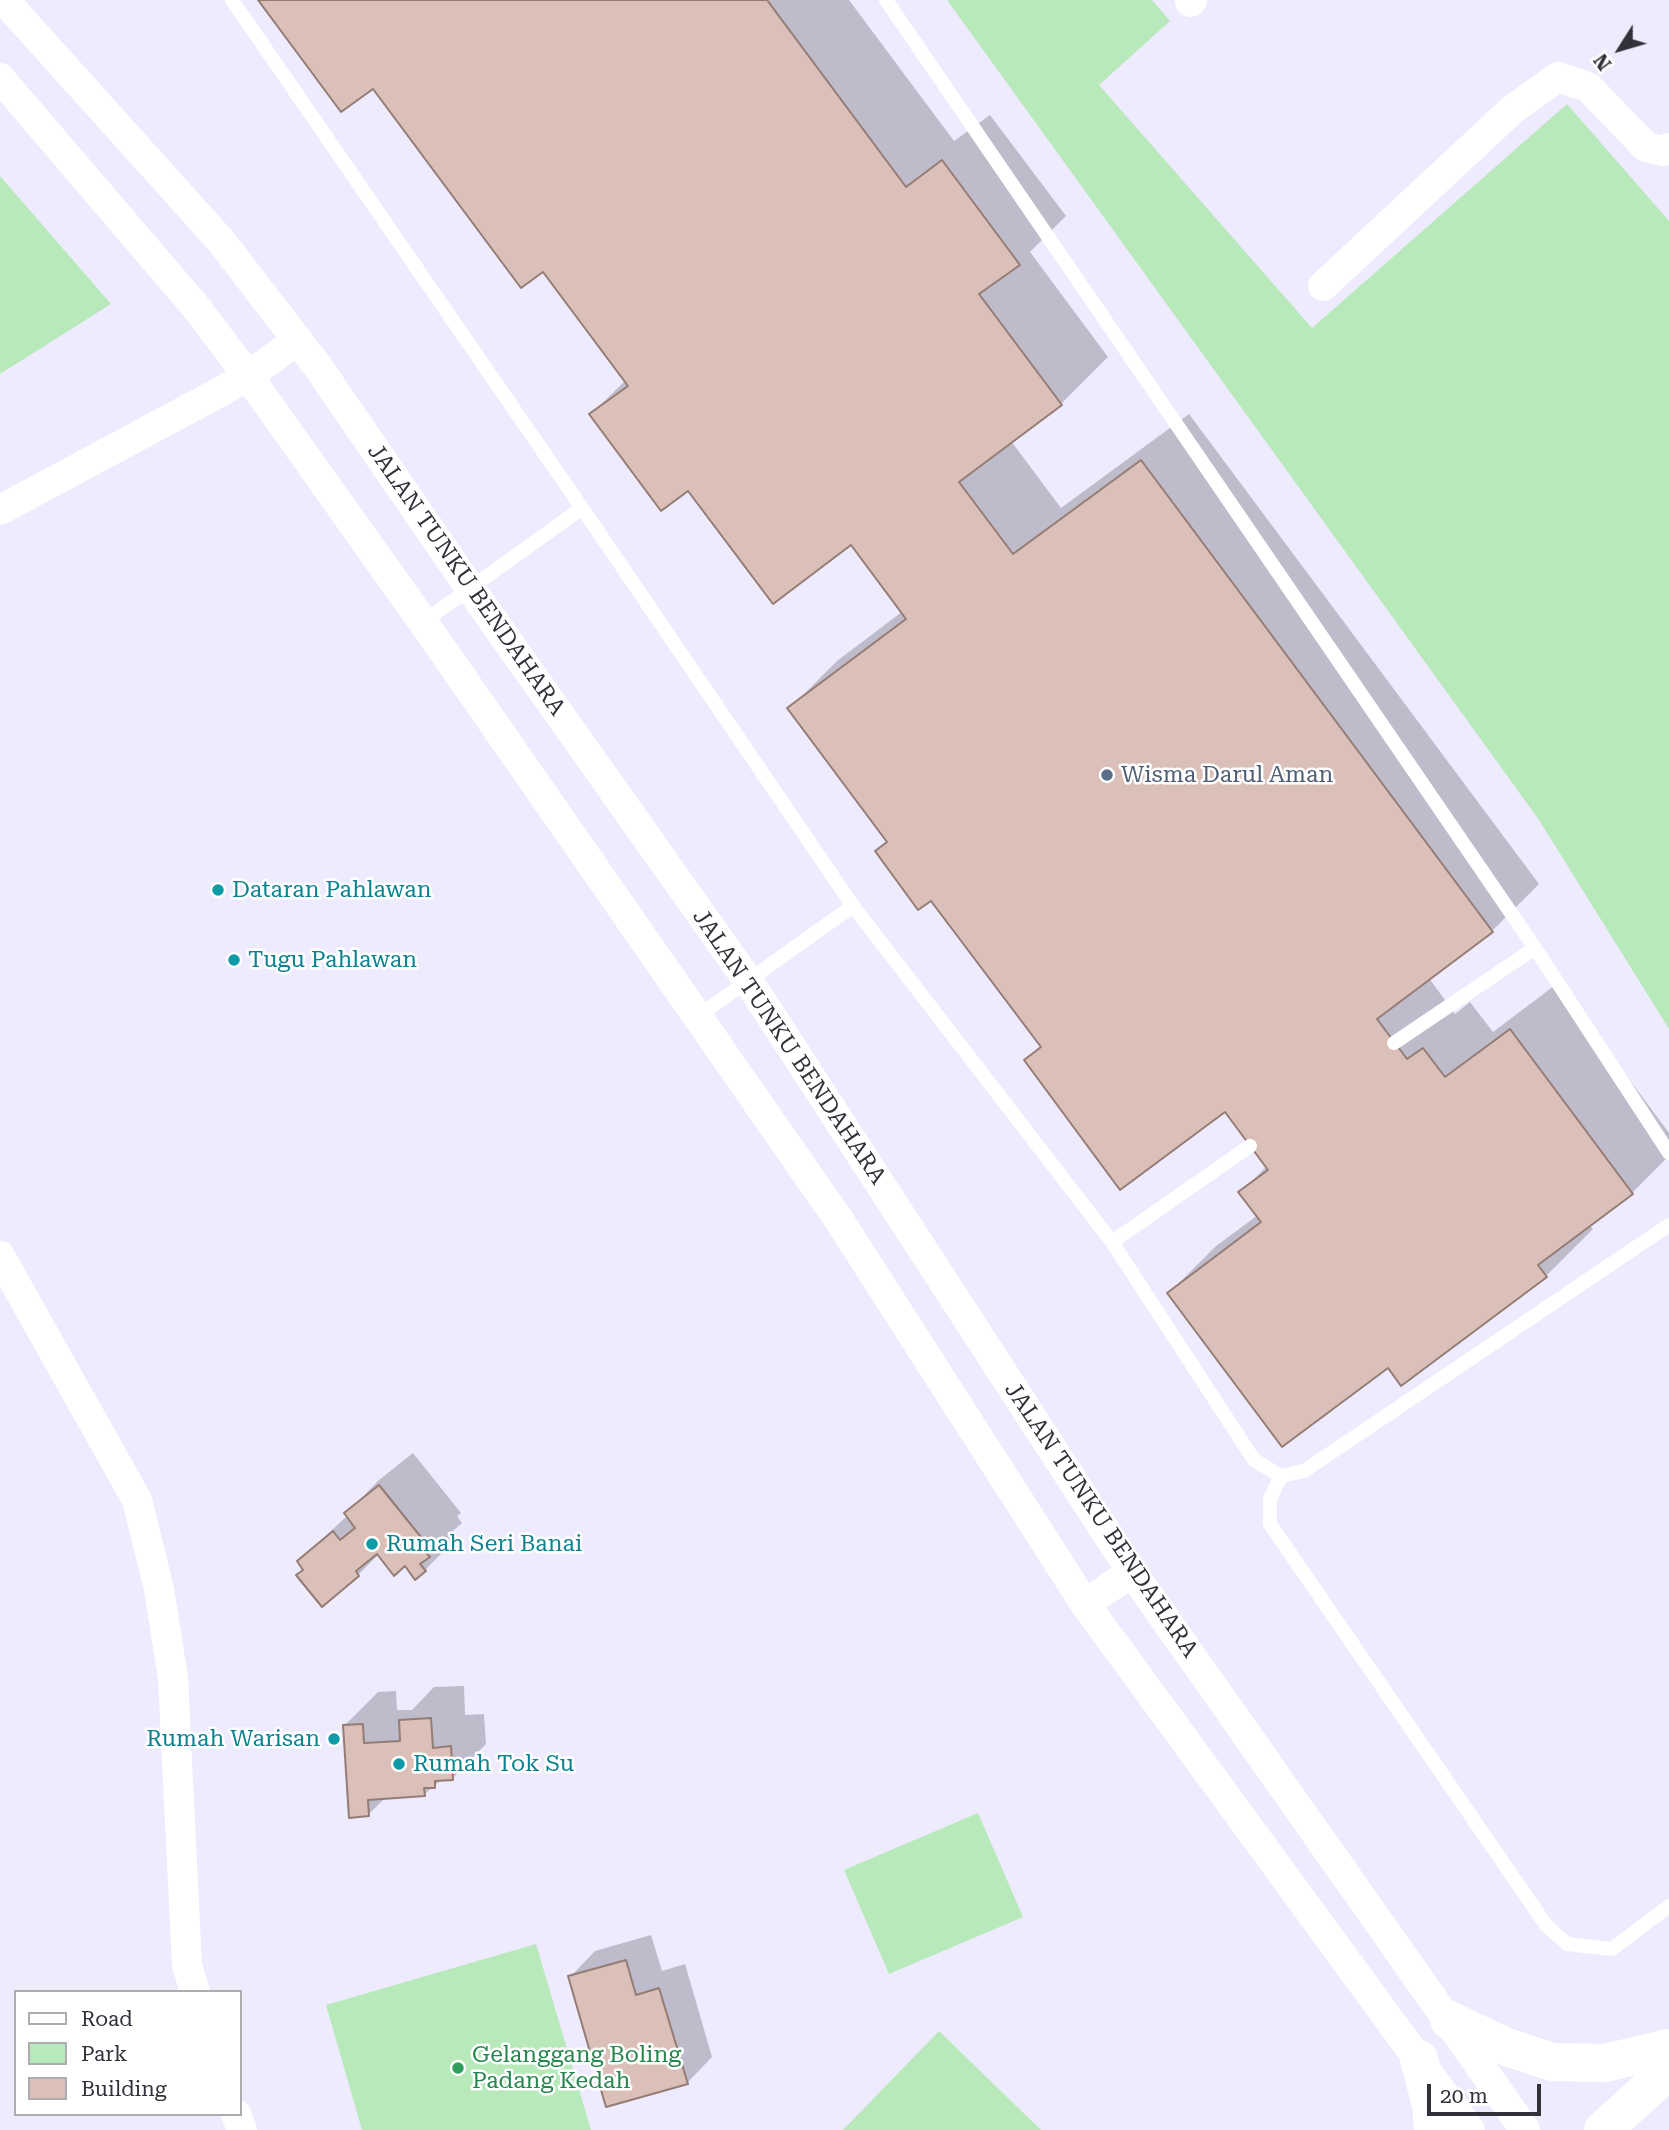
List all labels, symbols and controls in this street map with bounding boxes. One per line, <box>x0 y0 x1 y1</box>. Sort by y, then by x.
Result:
north arrow <box>1585 14 1655 84</box>
text: N <box>1589 49 1616 75</box>
street label: JALAN TUNKU BENDAHARA <box>361 439 571 721</box>
place label: Wisma Darul Aman <box>1121 761 1333 789</box>
marker: Wisma Darul Aman <box>1099 767 1115 783</box>
place label: Dataran Pahlawan <box>232 876 432 904</box>
marker: Dataran Pahlawan <box>210 882 226 898</box>
street label: JALAN TUNKU BENDAHARA <box>686 904 892 1190</box>
place label: Tugu Pahlawan <box>248 946 417 974</box>
marker: Tugu Pahlawan <box>226 952 242 968</box>
street label: JALAN TUNKU BENDAHARA <box>998 1377 1204 1663</box>
place label: Rumah Seri Banai <box>386 1530 582 1558</box>
marker: Rumah Seri Banai <box>364 1536 380 1552</box>
place label: Rumah Warisan <box>146 1725 320 1753</box>
marker: Rumah Warisan <box>326 1731 342 1747</box>
place label: Rumah Tok Su <box>413 1750 574 1778</box>
marker: Rumah Tok Su <box>391 1756 407 1772</box>
legend <box>14 1990 242 2116</box>
text: Road <box>81 2007 133 2031</box>
place label: Gelanggang Boling Padang Kedah <box>472 2041 681 2095</box>
text: Park <box>81 2042 127 2066</box>
marker: Gelanggang Boling Padang Kedah <box>450 2060 466 2076</box>
scale bar <box>1431 2070 1545 2114</box>
text: Building <box>81 2077 167 2101</box>
text: 20 m <box>1440 2084 1488 2108</box>

